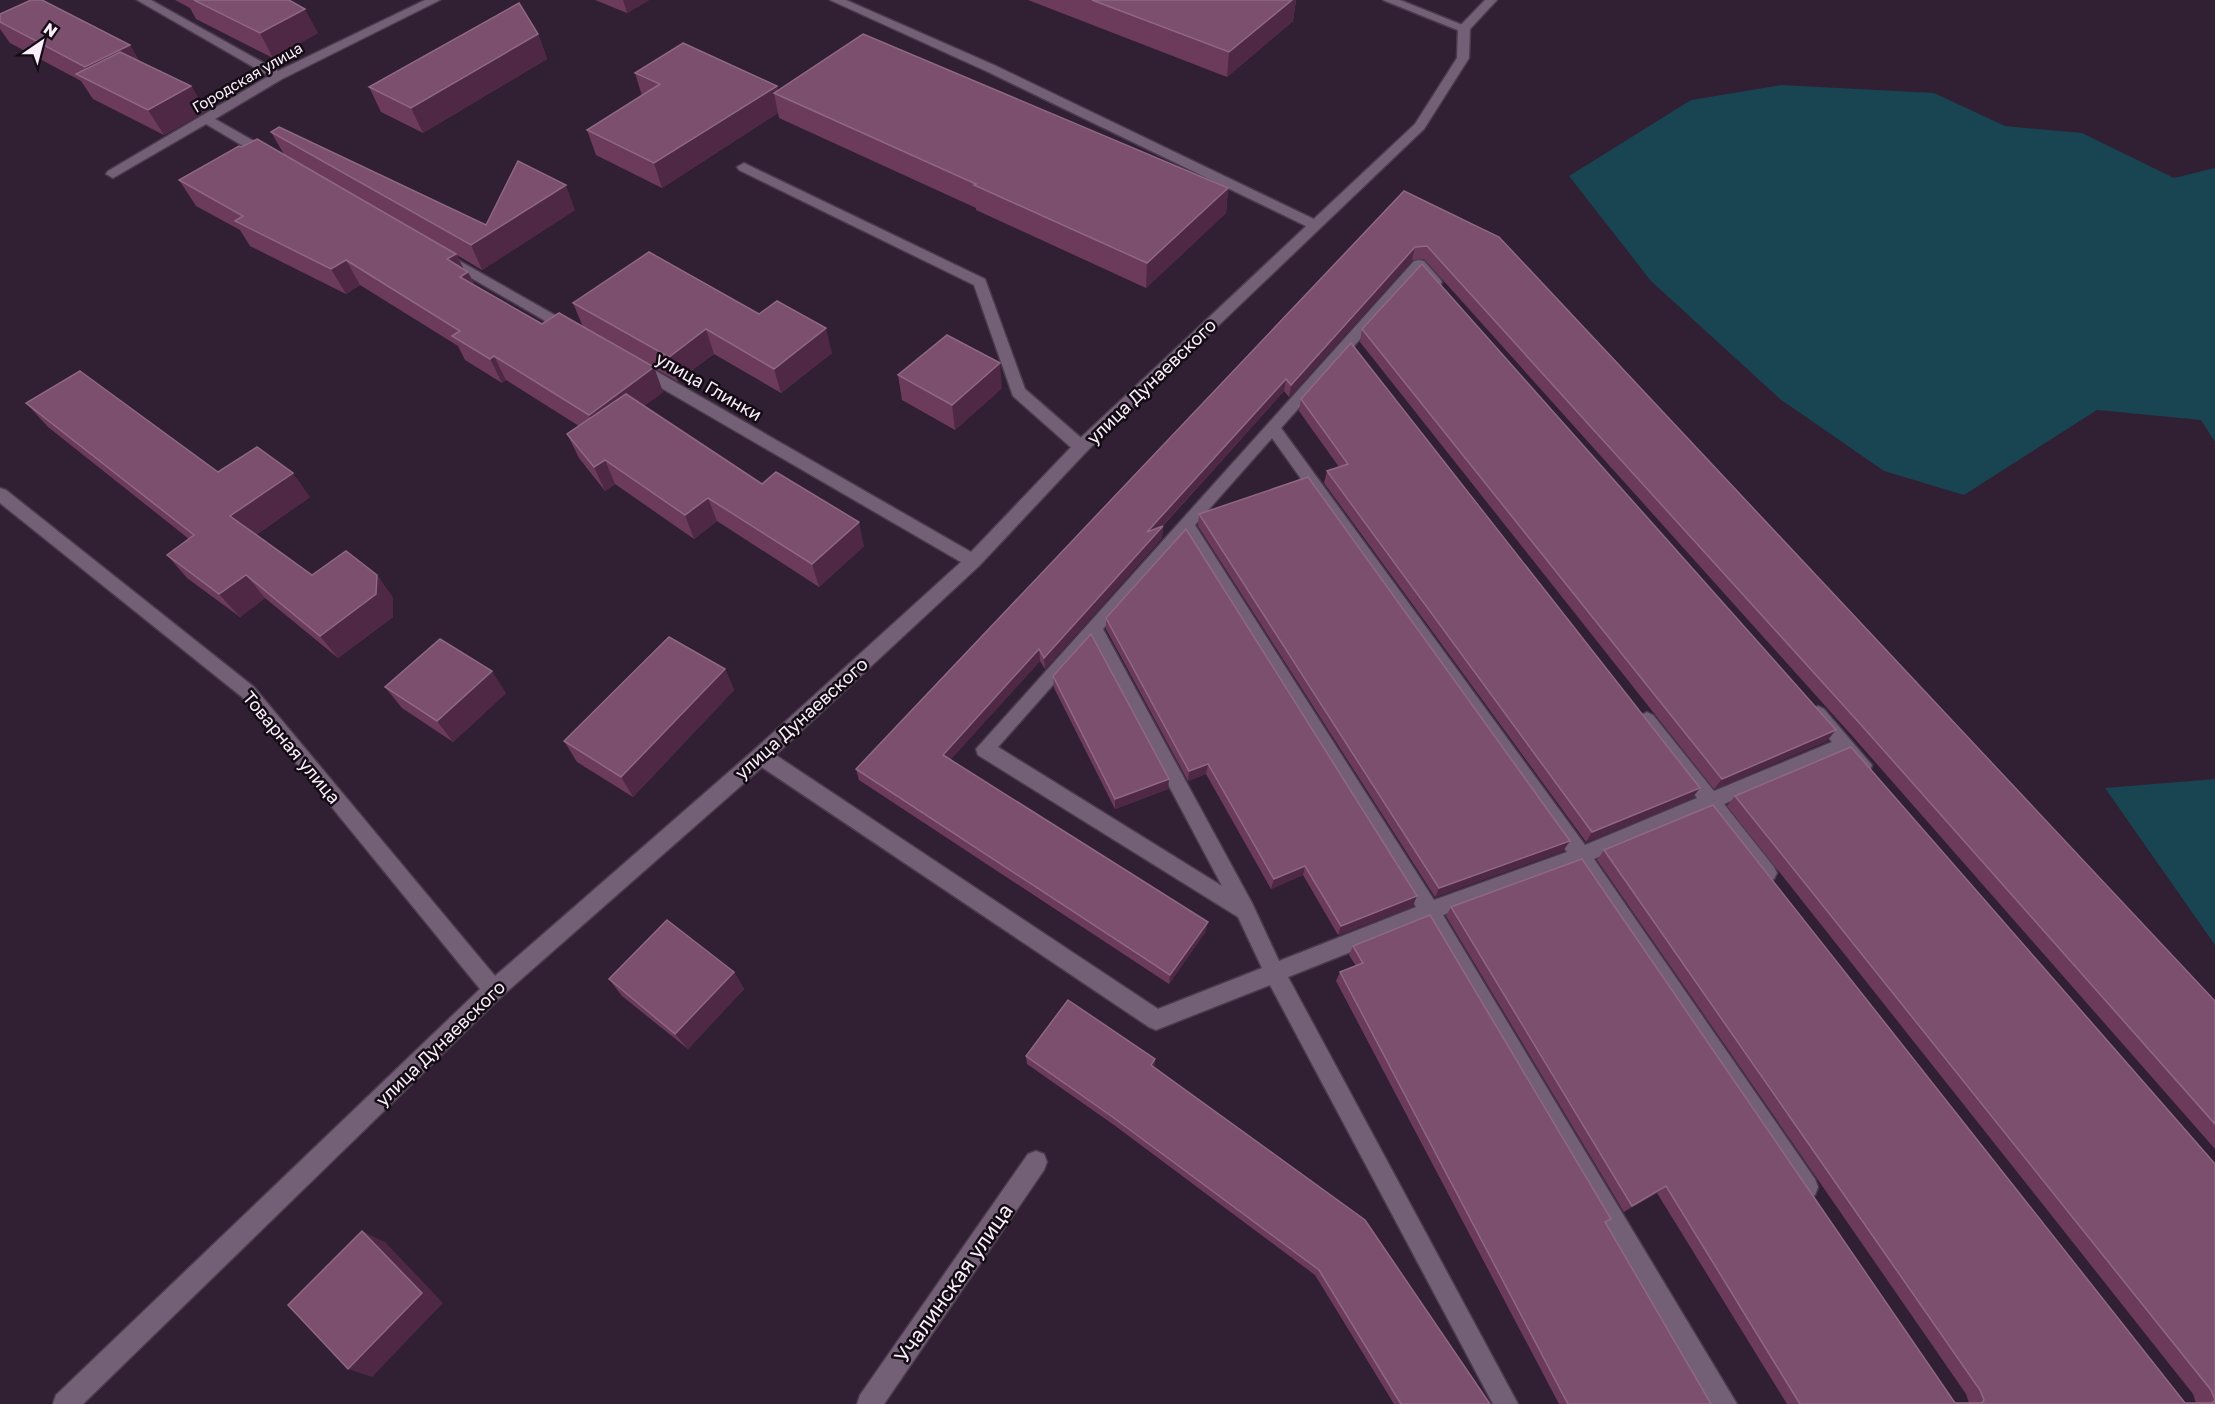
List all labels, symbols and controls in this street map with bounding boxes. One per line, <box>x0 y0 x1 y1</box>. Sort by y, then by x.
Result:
north arrow <box>12 12 72 72</box>
text: N <box>40 18 61 41</box>
street label: Городская улица <box>189 38 305 116</box>
street label: улица Дунаевского <box>1082 314 1220 448</box>
street label: улица Глинки <box>652 347 766 425</box>
street label: улица Дунаевского <box>730 652 872 784</box>
street label: Товарная улица <box>238 686 346 808</box>
street label: улица Дунаевского <box>371 976 509 1110</box>
street label: Учалинская улица <box>888 1198 1018 1368</box>

